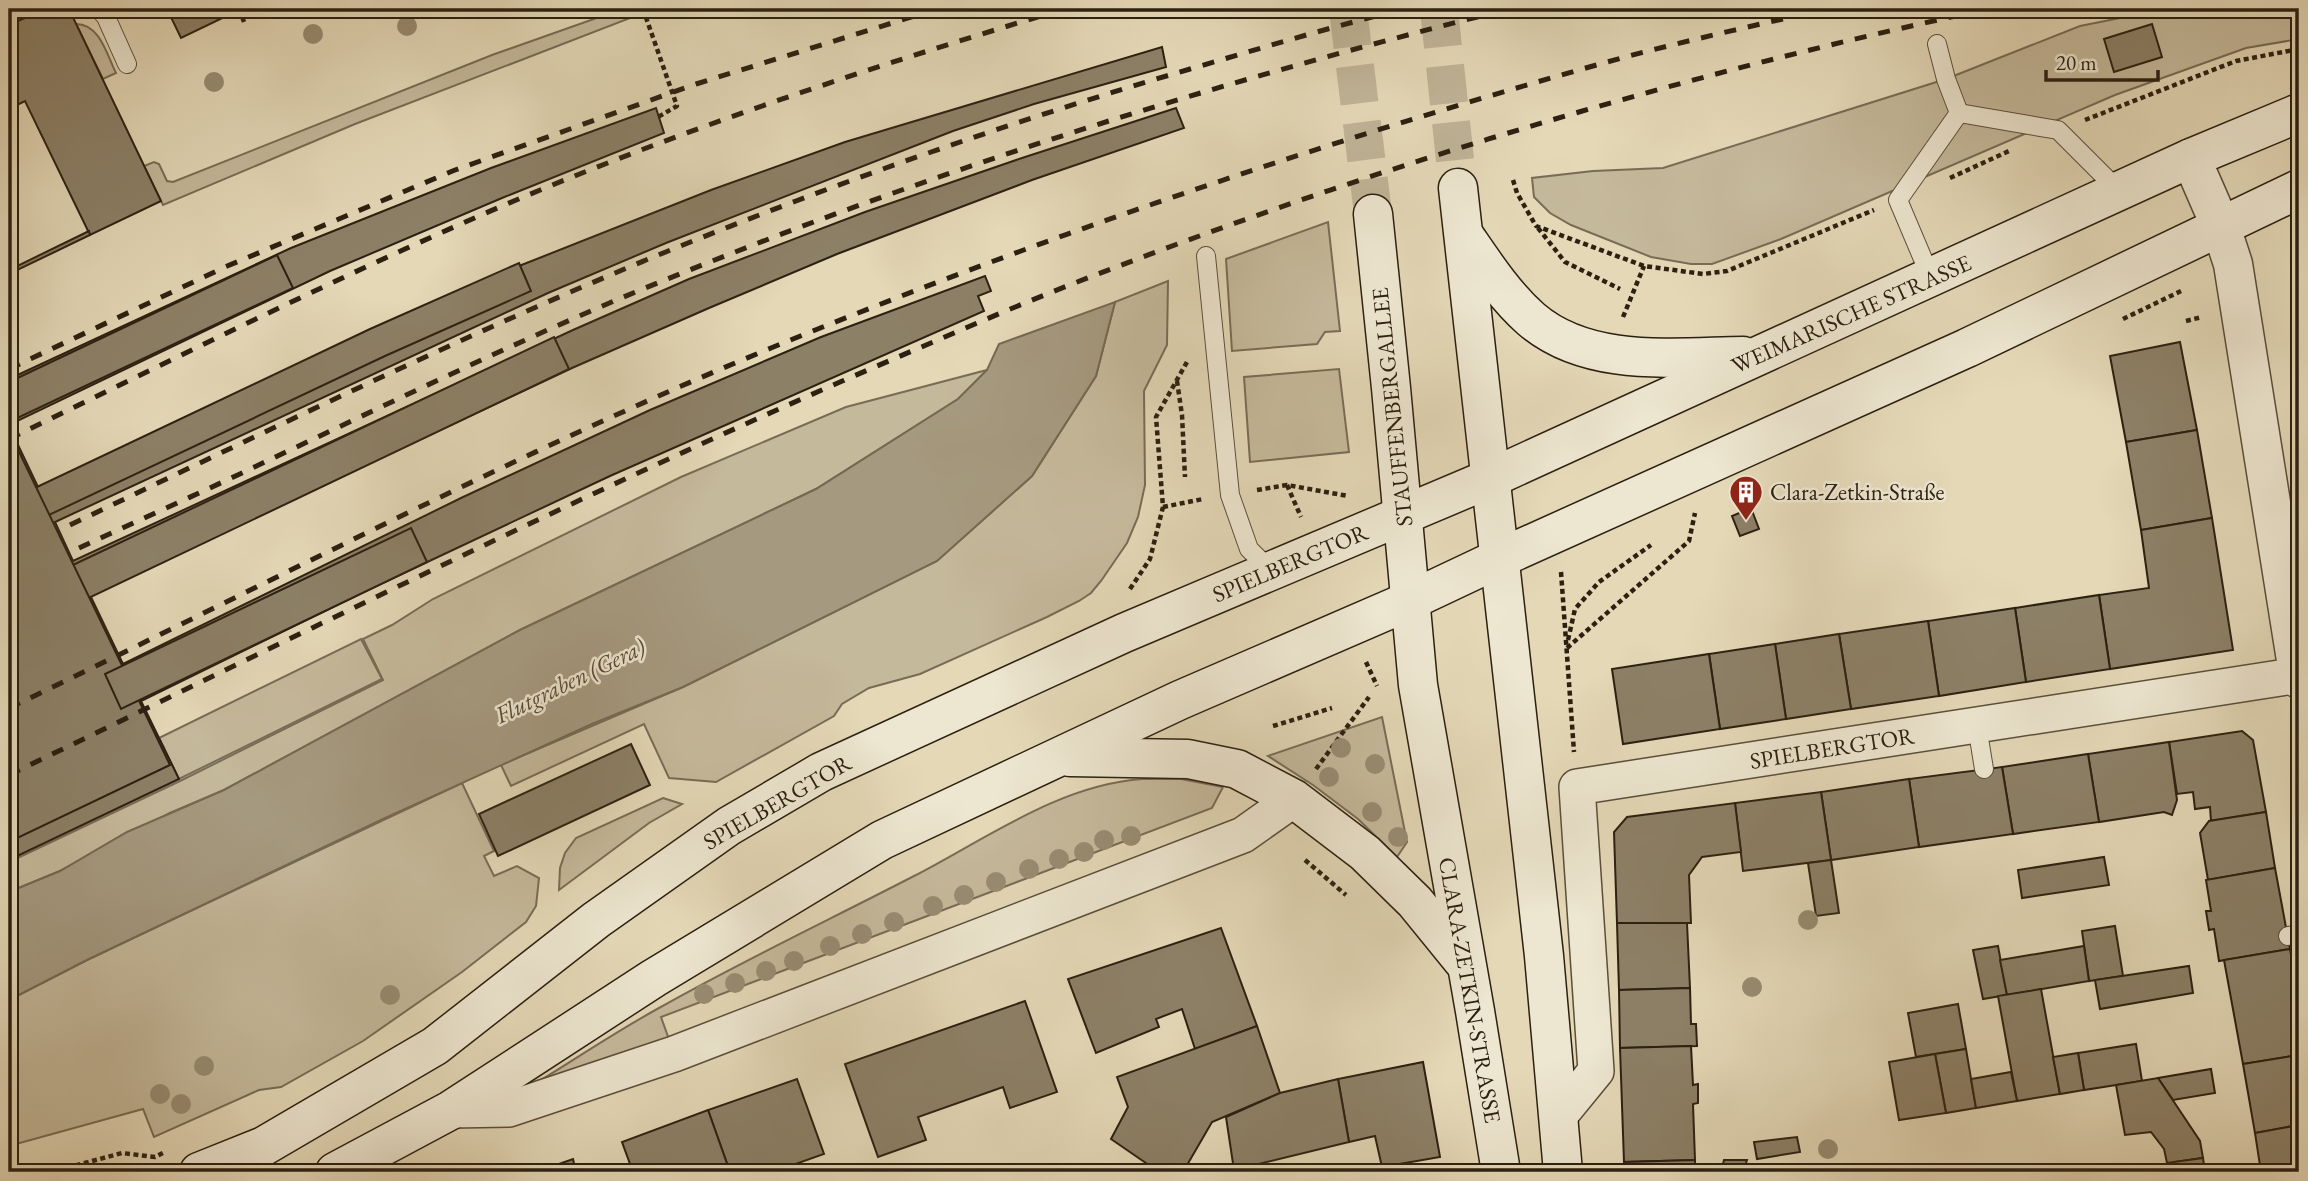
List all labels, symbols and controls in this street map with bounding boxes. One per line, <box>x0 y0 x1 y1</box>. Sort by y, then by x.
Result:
scale bar <box>2046 38 2158 82</box>
text: 20 m <box>2056 49 2097 76</box>
street label: WEIMARISCHE STRASSE <box>1726 247 1976 381</box>
street label: STAUFFENBERGALLEE <box>1365 286 1419 528</box>
building icon: Clara-Zetkin-Straße <box>1727 473 1765 522</box>
place label: Clara-Zetkin-Straße <box>1770 477 1944 507</box>
street label: SPIELBERGTOR <box>1208 516 1373 609</box>
water label: Flutgraben (Gera) <box>489 631 651 731</box>
street label: SPIELBERGTOR <box>1748 720 1917 776</box>
street label: SPIELBERGTOR <box>698 747 857 857</box>
street label: CLARA-ZETKIN-STRASSE <box>1432 855 1508 1125</box>

